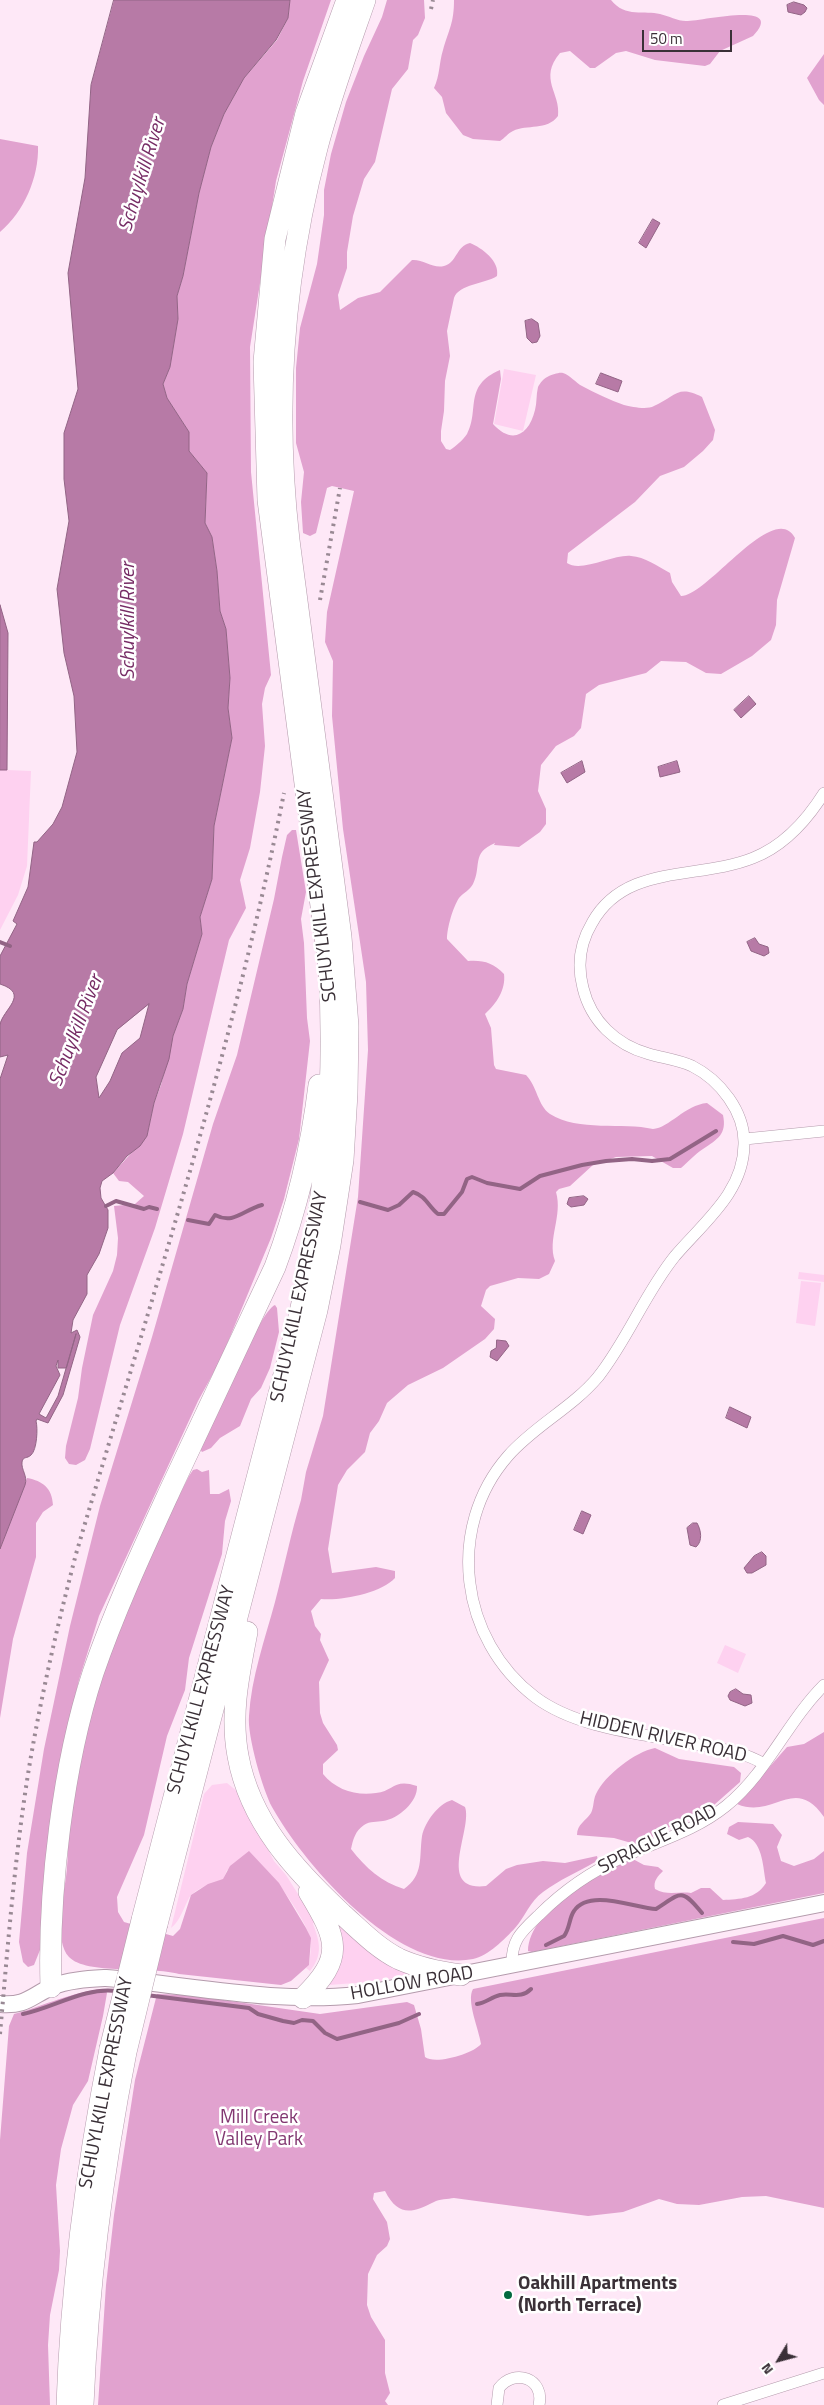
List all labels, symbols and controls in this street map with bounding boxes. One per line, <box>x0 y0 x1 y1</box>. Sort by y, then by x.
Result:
scale bar <box>644 20 734 52</box>
text: 50 m <box>650 27 683 50</box>
water label: Schuylkill River <box>114 115 172 235</box>
water label: Schuylkill River <box>117 562 141 680</box>
street label: SCHUYLKILL EXPRESSWAY <box>294 787 342 1003</box>
water label: Schuylkill River <box>45 972 109 1090</box>
street label: SCHUYLKILL EXPRESSWAY <box>266 1189 334 1405</box>
street label: SCHUYLKILL EXPRESSWAY <box>163 1583 241 1797</box>
street label: HIDDEN RIVER ROAD <box>577 1708 749 1768</box>
street label: SPRAGUE ROAD <box>595 1800 721 1880</box>
street label: HOLLOW ROAD <box>349 1962 475 2006</box>
street label: SCHUYLKILL EXPRESSWAY <box>75 1975 139 2191</box>
park label: Mill Creek Valley Park <box>215 2107 303 2151</box>
place label: Oakhill Apartments (North Terrace) <box>518 2273 677 2317</box>
marker: Oakhill Apartments (North Terrace) <box>502 2289 514 2301</box>
north arrow <box>754 2335 804 2385</box>
text: N <box>755 2359 778 2380</box>

